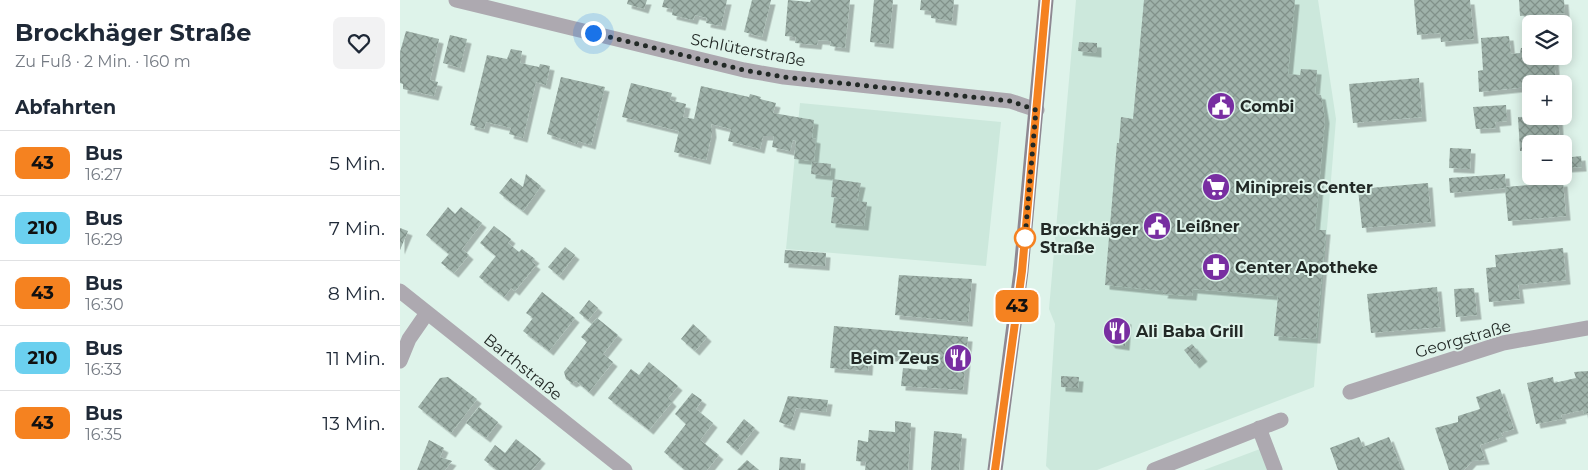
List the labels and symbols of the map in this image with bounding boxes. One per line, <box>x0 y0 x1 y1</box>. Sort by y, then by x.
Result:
your location <box>581 21 606 46</box>
street label: Schlüterstraße <box>689 30 807 70</box>
public building icon: Combi <box>1206 91 1236 121</box>
place label: Combi <box>1240 97 1294 116</box>
supermarket icon: Minipreis Center <box>1201 172 1231 202</box>
place label: Minipreis Center <box>1235 178 1373 197</box>
public building icon: Leißner <box>1142 211 1172 241</box>
place label: Leißner <box>1176 217 1240 236</box>
place label: Brockhäger Straße <box>1040 220 1139 257</box>
marker: Brockhäger Straße <box>1014 227 1036 249</box>
pharmacy icon: Center Apotheke <box>1201 252 1231 282</box>
place label: Center Apotheke <box>1235 258 1378 277</box>
line badge: 43 <box>994 290 1040 322</box>
restaurant icon: Ali Baba Grill <box>1102 316 1132 346</box>
street label: Georgstraße <box>1413 316 1513 362</box>
place label: Ali Baba Grill <box>1135 322 1243 341</box>
street label: Barthstraße <box>480 330 566 404</box>
restaurant icon: Beim Zeus <box>943 343 973 373</box>
place label: Beim Zeus <box>850 349 939 368</box>

